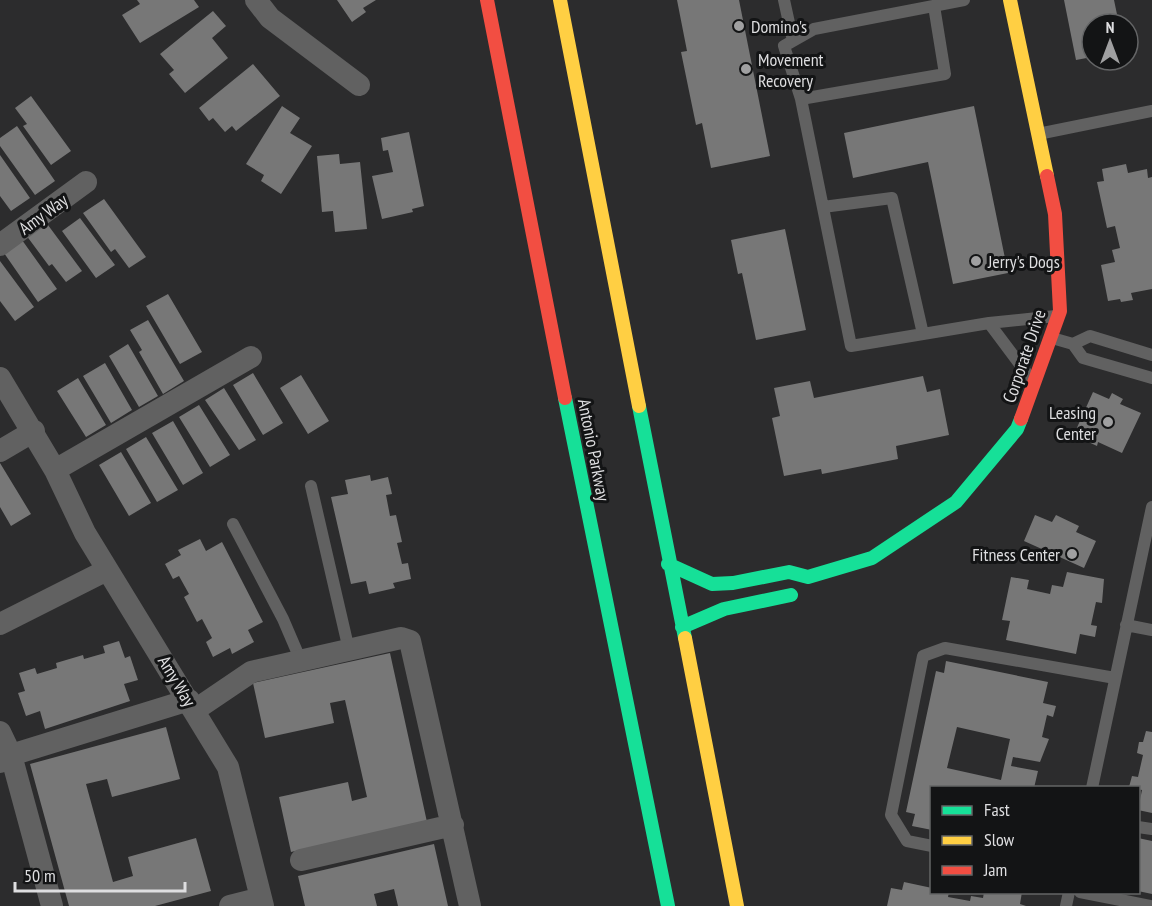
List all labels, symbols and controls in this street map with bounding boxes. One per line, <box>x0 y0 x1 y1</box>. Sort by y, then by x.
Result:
north arrow <box>1080 12 1140 72</box>
place label: Domino's <box>751 15 807 38</box>
text: N <box>1106 17 1114 37</box>
marker: Domino's <box>732 19 746 33</box>
place label: Movement Recovery <box>758 48 824 92</box>
marker: Movement Recovery <box>739 62 753 76</box>
street label: Amy Way <box>14 188 72 240</box>
place label: Jerry's Dogs <box>987 250 1060 273</box>
marker: Jerry's Dogs <box>969 254 983 268</box>
street label: Corporate Drive <box>997 306 1051 406</box>
street label: Antonio Parkway <box>573 397 615 503</box>
place label: Leasing Center <box>1049 401 1096 445</box>
marker: Leasing Center <box>1101 415 1115 429</box>
place label: Fitness Center <box>972 543 1060 566</box>
marker: Fitness Center <box>1065 547 1079 561</box>
street label: Amy Way <box>153 651 201 711</box>
legend <box>930 786 1140 894</box>
text: Fast <box>984 798 1010 821</box>
text: Slow <box>984 828 1015 851</box>
scale bar <box>15 855 184 893</box>
text: Jam <box>983 858 1007 881</box>
text: 50 m <box>24 864 56 887</box>

